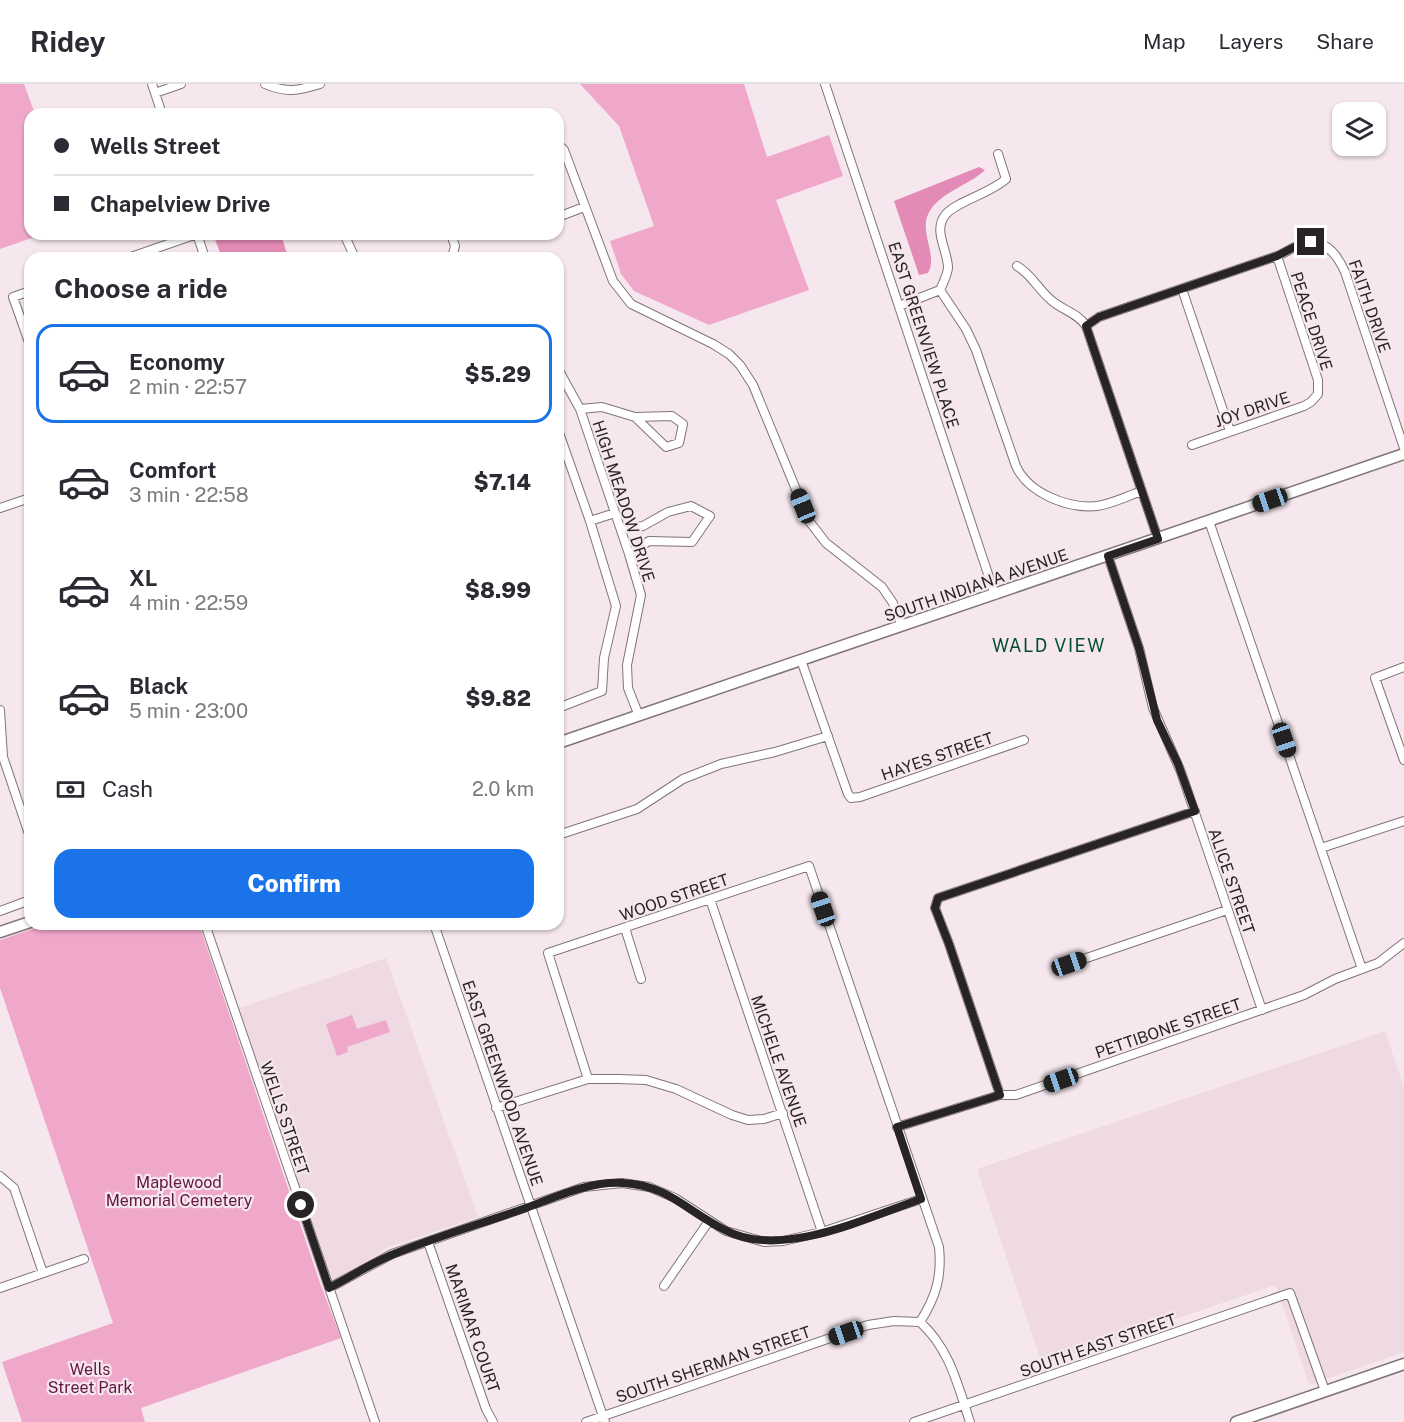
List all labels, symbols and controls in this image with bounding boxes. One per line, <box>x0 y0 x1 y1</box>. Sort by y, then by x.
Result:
text: Ridey <box>30 25 105 58</box>
text: Map <box>1143 29 1186 54</box>
text: Layers <box>1219 29 1283 54</box>
text: Share <box>1316 29 1374 54</box>
map controls <box>1332 102 1386 156</box>
button: layers <box>1332 102 1386 156</box>
text: Wells Street <box>90 133 220 159</box>
text: Chapelview Drive <box>90 191 270 217</box>
route end <box>1297 228 1324 255</box>
street label: EAST GREENVIEW PLACE <box>884 239 963 431</box>
street label: FAITH DRIVE <box>1345 257 1394 355</box>
street label: PEACE DRIVE <box>1287 269 1336 373</box>
text: Choose a ride <box>54 272 228 304</box>
icon: car <box>57 347 111 401</box>
text: Economy <box>129 349 225 375</box>
text: $5.29 <box>465 361 531 387</box>
text: 2 min · 22:57 <box>129 375 247 399</box>
street label: JOY DRIVE <box>1212 388 1292 431</box>
street label: HIGH MEADOW DRIVE <box>588 418 659 584</box>
icon: car <box>57 455 111 509</box>
text: Comfort <box>129 457 216 483</box>
text: $7.14 <box>473 469 531 495</box>
text: 3 min · 22:58 <box>129 483 249 507</box>
car <box>788 486 818 526</box>
car <box>1250 486 1290 514</box>
street label: SOUTH INDIANA AVENUE <box>882 545 1071 626</box>
icon: car <box>57 563 111 617</box>
text: XL <box>129 565 157 591</box>
text: $8.99 <box>465 577 531 603</box>
text: 4 min · 22:59 <box>129 591 248 615</box>
district label: WALD VIEW <box>992 635 1106 656</box>
icon: car <box>57 671 111 725</box>
text: Black <box>129 673 188 699</box>
text: $9.82 <box>465 685 531 711</box>
text: 5 min · 23:00 <box>129 699 248 723</box>
car <box>1270 720 1298 760</box>
street label: HAYES STREET <box>879 728 996 785</box>
icon: cash <box>54 773 87 806</box>
text: Cash <box>102 776 153 802</box>
text: 2.0 km <box>472 777 534 801</box>
street label: ALICE STREET <box>1205 826 1259 937</box>
button: Confirm <box>54 849 534 918</box>
street label: WOOD STREET <box>617 870 732 925</box>
car <box>809 889 837 929</box>
car <box>1049 950 1089 978</box>
street label: EAST GREENWOOD AVENUE <box>458 978 547 1189</box>
street label: MICHELE AVENUE <box>747 993 810 1130</box>
street label: PETTIBONE STREET <box>1093 994 1244 1062</box>
street label: WELLS STREET <box>256 1059 313 1178</box>
car <box>1041 1066 1081 1094</box>
park label: Maplewood Memorial Cemetery <box>106 1173 253 1210</box>
route start <box>287 1191 314 1218</box>
street label: MARIMAR COURT <box>442 1261 504 1396</box>
street label: SOUTH EAST STREET <box>1017 1310 1179 1381</box>
car <box>826 1319 866 1347</box>
street label: SOUTH SHERMAN STREET <box>613 1322 813 1407</box>
park label: Wells Street Park <box>48 1360 132 1397</box>

